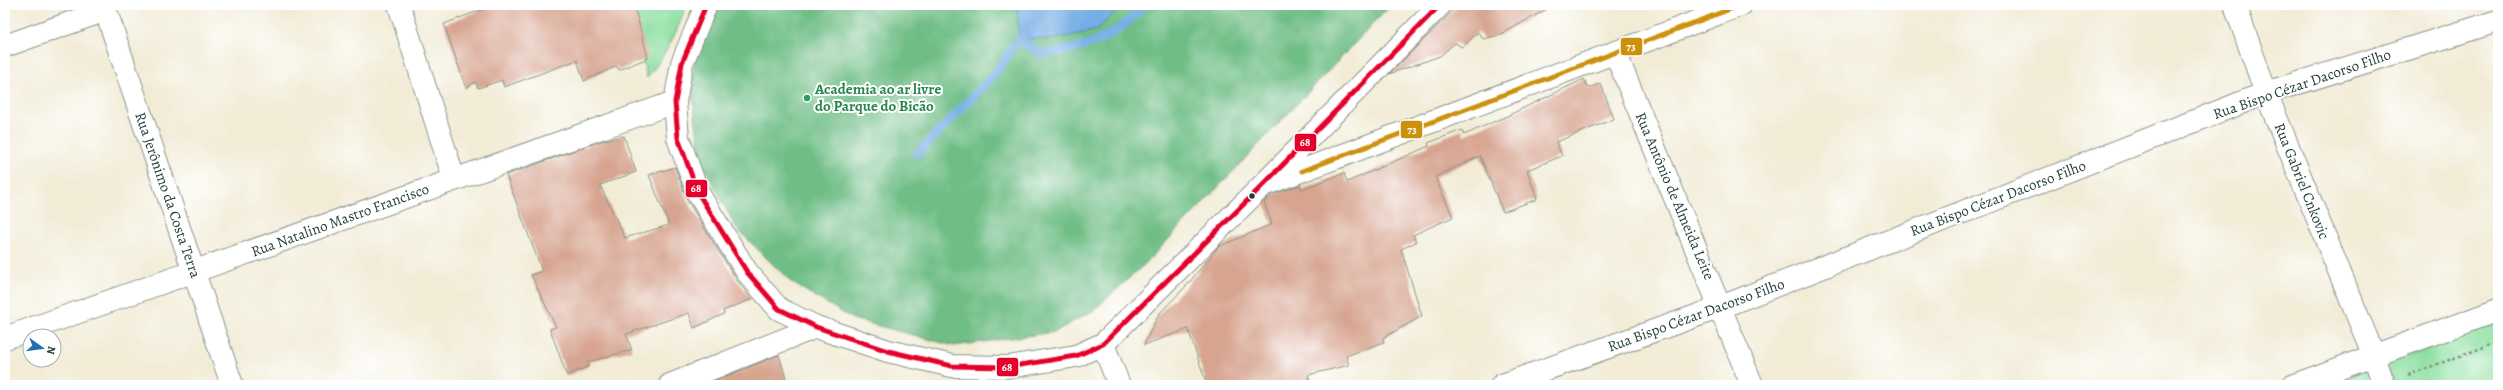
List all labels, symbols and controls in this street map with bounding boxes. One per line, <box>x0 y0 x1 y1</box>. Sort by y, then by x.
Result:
line badge: 73 <box>1620 37 1643 56</box>
text: 73 <box>1626 39 1636 54</box>
street label: Rua Bispo Cézar Dacorso Filho <box>2210 44 2394 124</box>
place label: Academia ao ar livre do Parque do Bicão <box>814 79 941 116</box>
marker: Academia ao ar livre do Parque do Bicão <box>802 93 812 103</box>
street label: Rua Jerônimo da Costa Terra <box>130 109 206 281</box>
street label: Rua Antônio de Almeida Leite <box>1631 109 1720 283</box>
line badge: 73 <box>1400 120 1423 139</box>
street label: Rua Gabriel Cnkovic <box>2270 120 2334 242</box>
text: 73 <box>1407 122 1417 137</box>
line badge: 68 <box>1294 133 1317 152</box>
text: 68 <box>1300 135 1310 150</box>
street label: Rua Bispo Cézar Dacorso Filho <box>1907 155 2089 241</box>
street label: Rua Natalino Mastro Francisco <box>248 178 432 262</box>
line badge: 68 <box>685 179 708 198</box>
text: 68 <box>691 181 701 196</box>
unlabelled marker <box>1247 191 1257 201</box>
street label: Rua Bispo Cézar Dacorso Filho <box>1605 274 1787 356</box>
north arrow <box>22 328 62 368</box>
text: N <box>43 345 59 356</box>
line badge: 68 <box>996 357 1019 377</box>
text: 68 <box>1002 360 1012 375</box>

